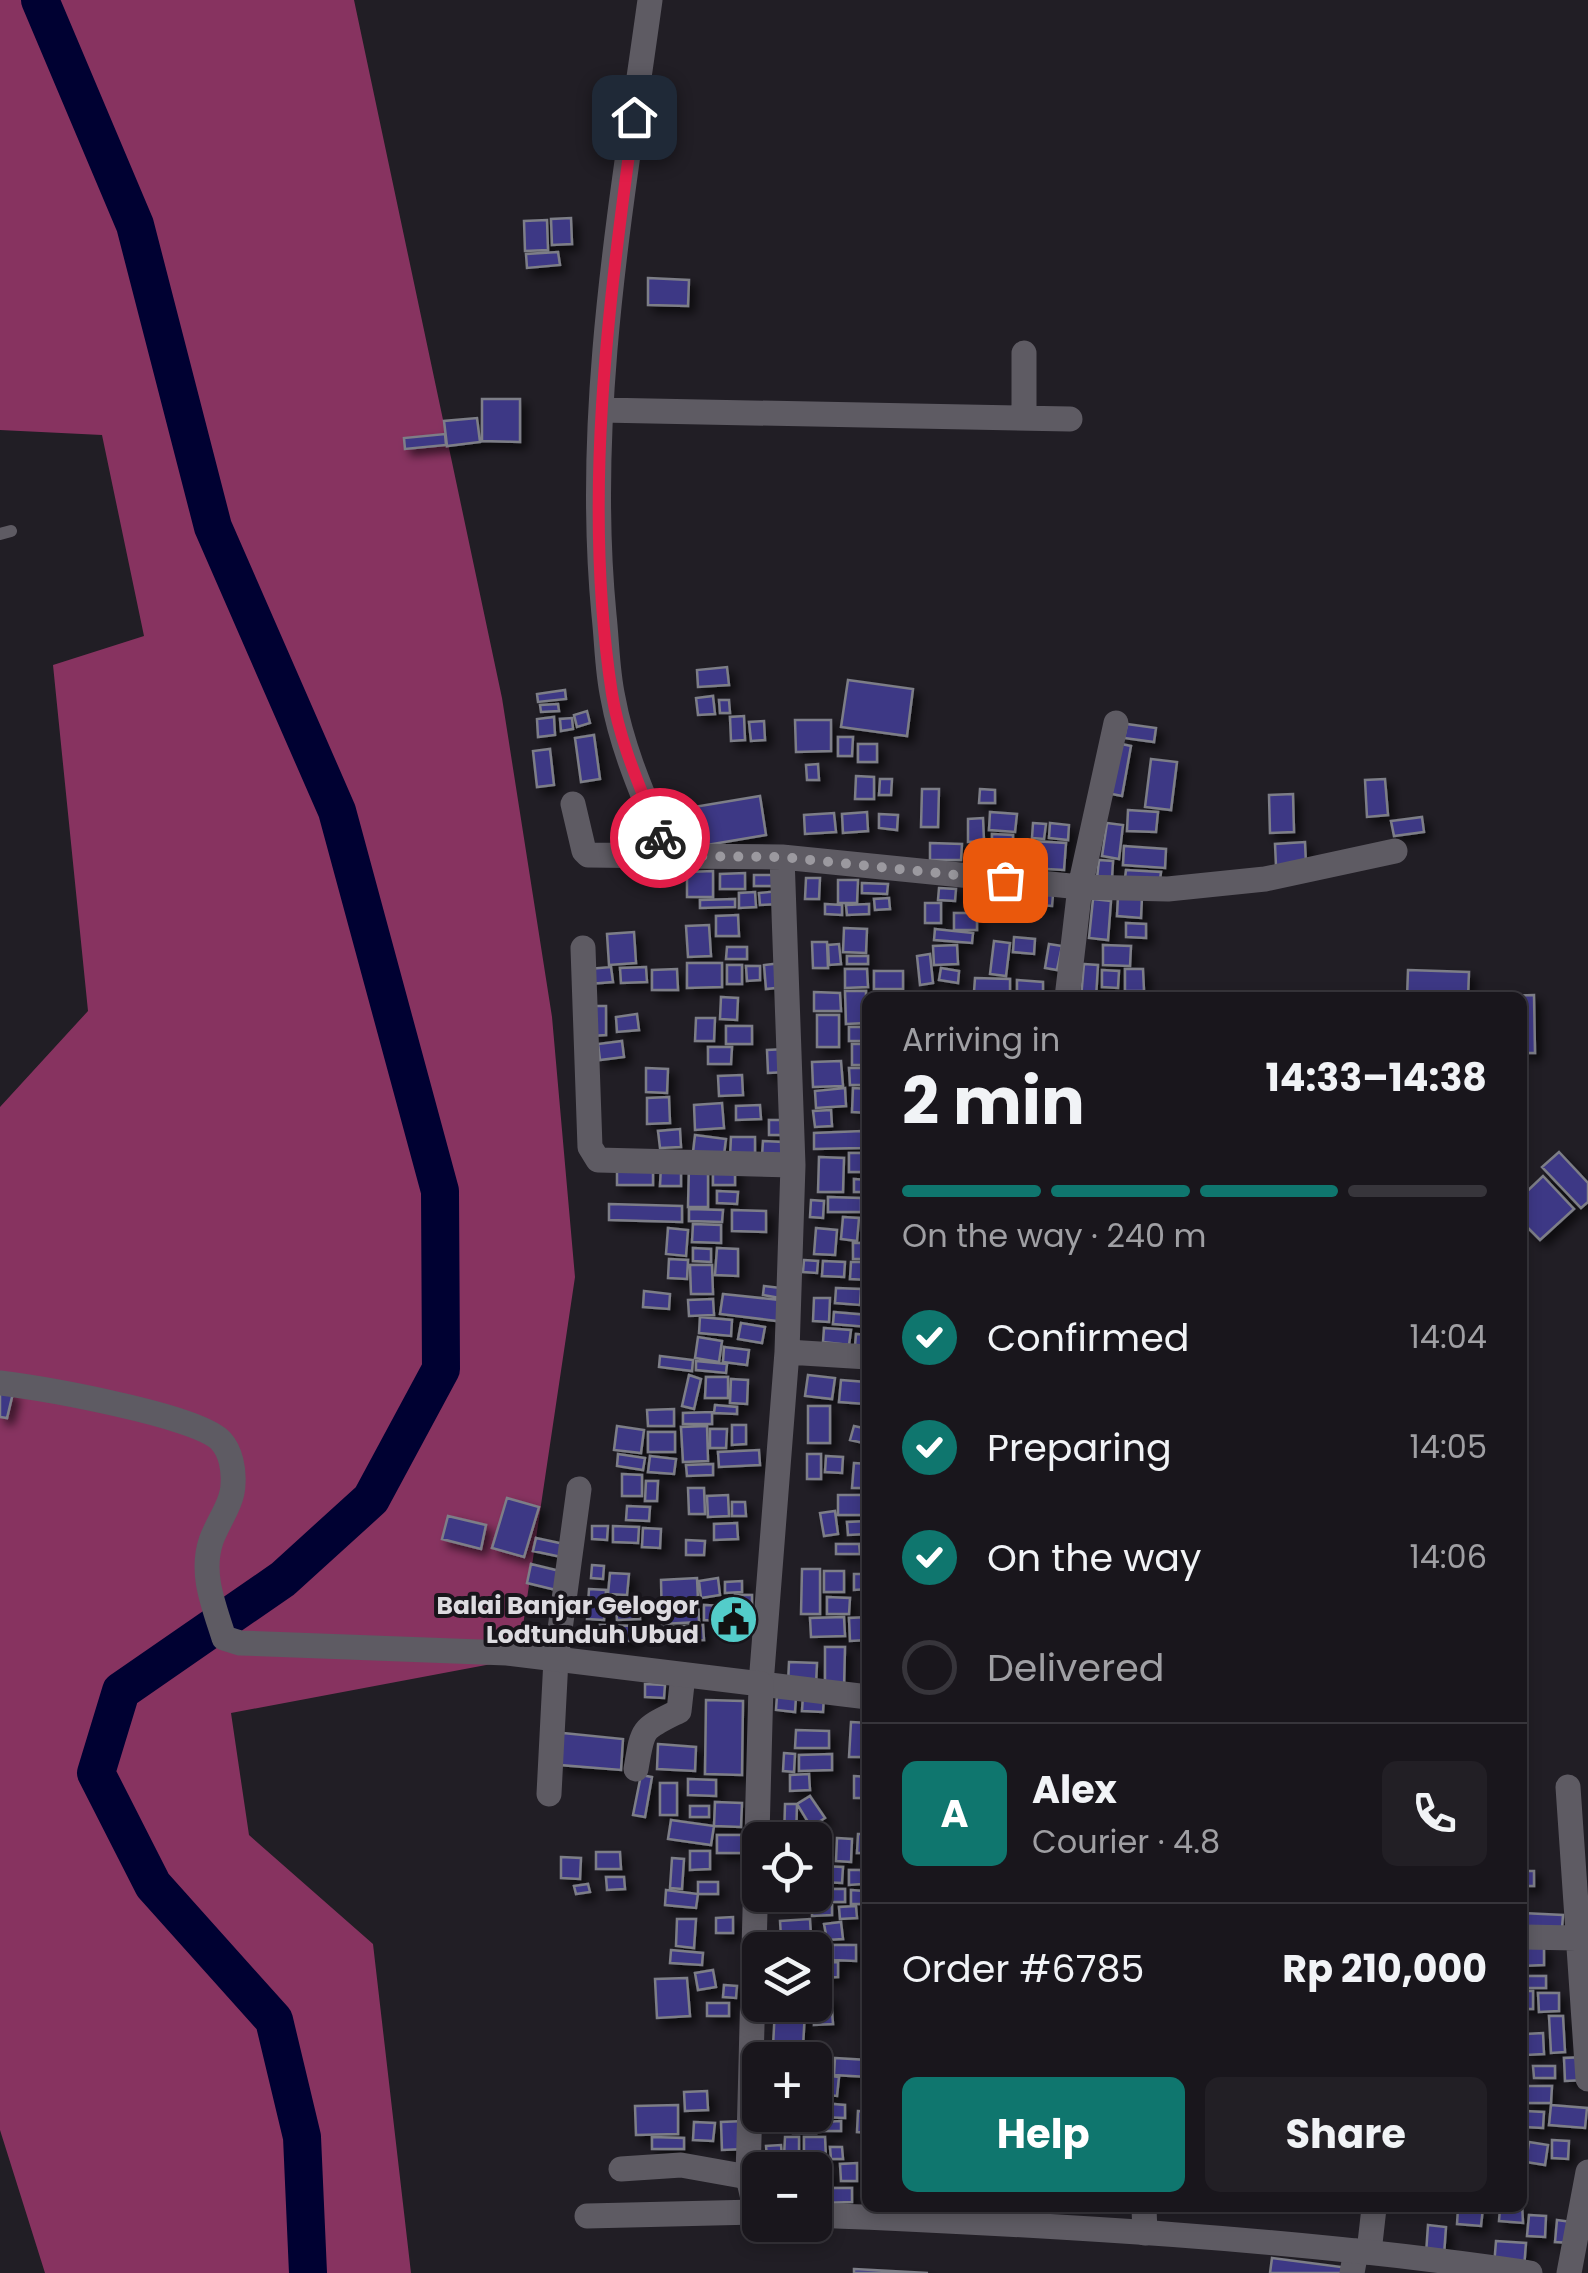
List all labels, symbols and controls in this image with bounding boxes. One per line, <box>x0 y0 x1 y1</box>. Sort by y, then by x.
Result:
pin <box>592 75 677 160</box>
icon: home <box>607 90 662 145</box>
courier <box>610 788 710 888</box>
icon: bike <box>633 811 688 866</box>
pin <box>963 838 1048 923</box>
icon: bag <box>978 853 1033 908</box>
text: Arriving in <box>902 1017 1060 1062</box>
text: 14:33–14:38 <box>1265 1051 1487 1104</box>
text: 2 min <box>902 1056 1085 1147</box>
text: On the way · 240 m <box>902 1213 1207 1258</box>
icon: check <box>902 1310 957 1365</box>
text: Confirmed <box>987 1311 1189 1364</box>
text: 14:04 <box>1410 1314 1487 1359</box>
icon: check <box>902 1420 957 1475</box>
text: Preparing <box>987 1421 1172 1474</box>
text: 14:05 <box>1410 1424 1487 1469</box>
icon: check <box>902 1530 957 1585</box>
text: On the way <box>987 1531 1201 1584</box>
text: 14:06 <box>1409 1534 1487 1579</box>
place label: Balai Banjar Gelogor Lodtunduh Ubud <box>437 1588 699 1652</box>
public building icon: Balai Banjar Gelogor Lodtunduh Ubud <box>708 1593 760 1645</box>
text: Delivered <box>987 1641 1164 1694</box>
button: phone <box>1382 1761 1487 1866</box>
text: Alex <box>1032 1763 1117 1816</box>
text: A <box>940 1787 969 1840</box>
text: Courier · 4.8 <box>1032 1819 1220 1864</box>
map controls <box>742 1822 832 2242</box>
button: locate <box>742 1822 832 1912</box>
button: layers <box>742 1932 832 2022</box>
text: Order #6785 <box>902 1942 1144 1995</box>
text: Rp 210,000 <box>1282 1942 1487 1995</box>
button: + <box>742 2042 832 2132</box>
button: Help <box>902 2077 1185 2192</box>
button: Share <box>1205 2077 1487 2192</box>
button: − <box>742 2152 832 2242</box>

